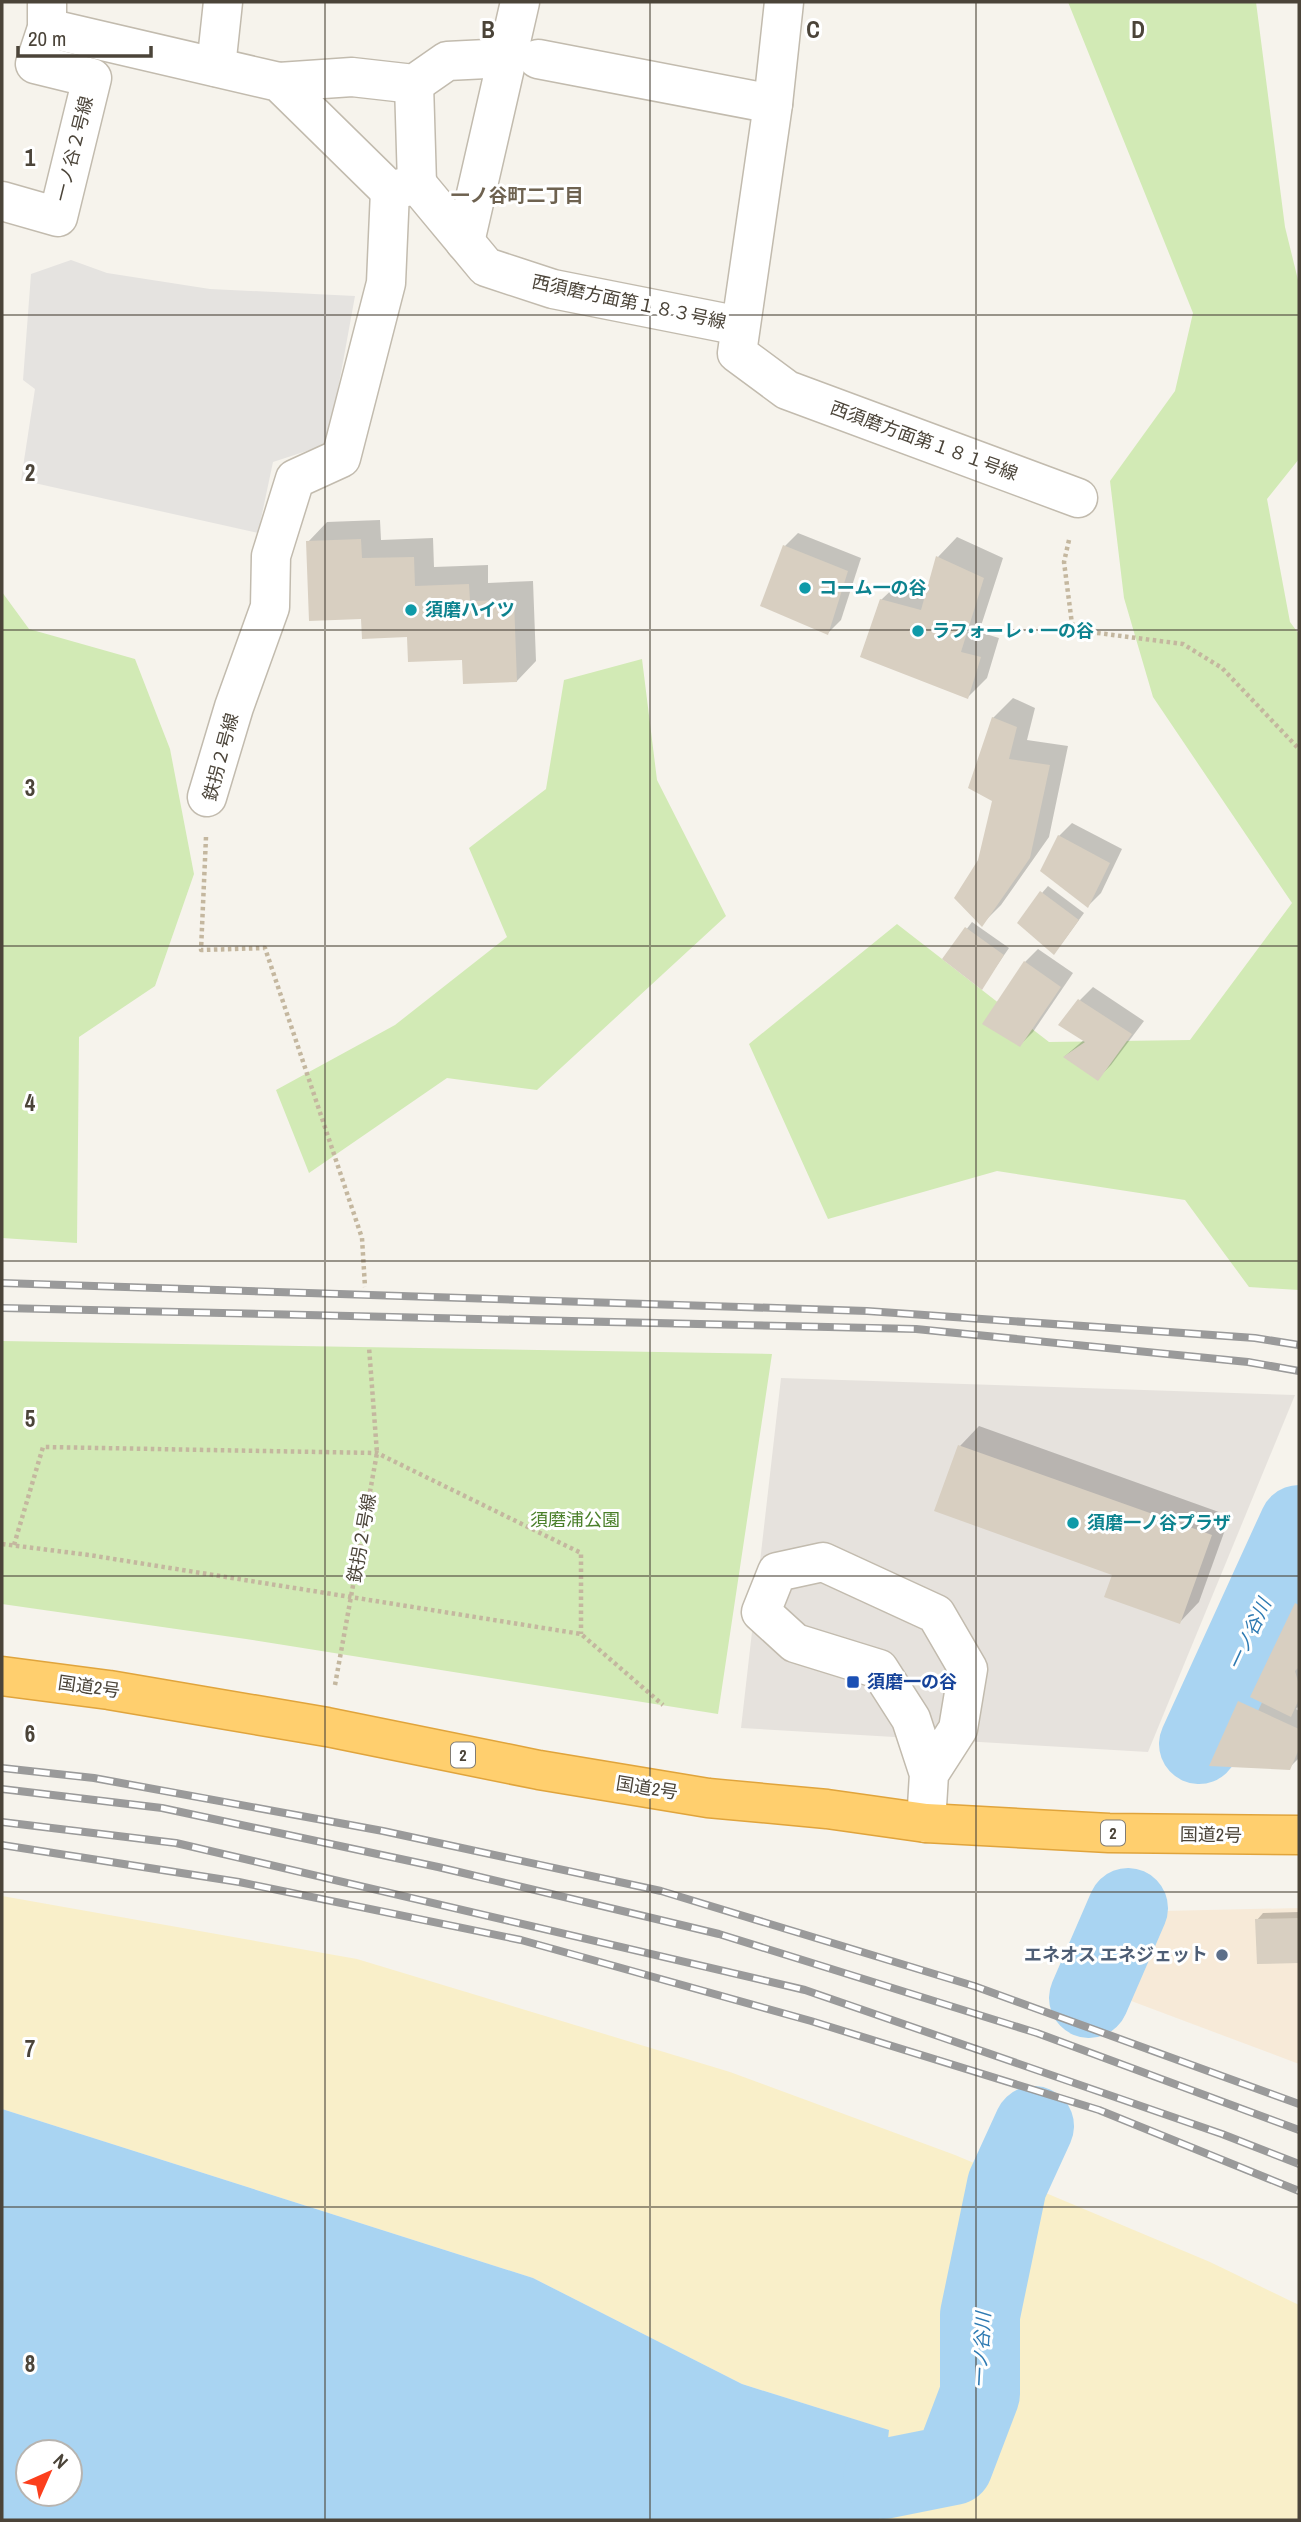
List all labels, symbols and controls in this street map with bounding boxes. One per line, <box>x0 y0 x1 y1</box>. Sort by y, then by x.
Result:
scale bar <box>18 14 150 58</box>
text: B <box>481 14 495 45</box>
text: C <box>806 14 820 45</box>
text: D <box>1131 14 1145 45</box>
text: 20 m <box>28 24 66 53</box>
street label: 一ノ谷２号線 <box>48 93 99 204</box>
text: 1 <box>25 142 36 173</box>
district label: 一ノ谷町二丁目 <box>450 182 584 208</box>
street label: 西須磨方面第１８３号線 <box>530 269 729 334</box>
street label: 西須磨方面第１８１号線 <box>827 395 1021 486</box>
text: 2 <box>25 457 35 488</box>
place label: コーム一の谷 <box>819 575 926 600</box>
marker: コーム一の谷 <box>797 580 813 596</box>
place label: 須磨ハイツ <box>425 597 515 622</box>
marker: 須磨ハイツ <box>403 602 419 618</box>
place label: ラフォーレ・一の谷 <box>932 618 1094 643</box>
marker: ラフォーレ・一の谷 <box>910 623 926 639</box>
street label: 鉄拐２号線 <box>197 710 244 804</box>
text: 3 <box>25 772 35 803</box>
text: 4 <box>25 1087 36 1118</box>
text: 5 <box>25 1403 35 1434</box>
street label: 鉄拐２号線 <box>341 1491 382 1584</box>
park label: 須磨浦公園 <box>530 1507 620 1532</box>
place label: 須磨一ノ谷プラザ <box>1087 1510 1231 1535</box>
marker: 須磨一ノ谷プラザ <box>1065 1515 1081 1531</box>
water label: 一ノ谷川 <box>1221 1592 1278 1674</box>
place label: 須磨一の谷 <box>867 1669 957 1694</box>
street label: 国道2号 <box>57 1670 122 1703</box>
marker: 須磨一の谷 <box>845 1674 861 1690</box>
text: 6 <box>25 1718 35 1749</box>
road number: 2 <box>451 1742 475 1768</box>
street label: 国道2号 <box>614 1770 680 1805</box>
road number: 2 <box>1101 1820 1125 1845</box>
street label: 国道2号 <box>1180 1821 1242 1848</box>
place label: エネオス エネジェット <box>1024 1942 1208 1967</box>
marker: エネオス エネジェット <box>1214 1947 1230 1963</box>
text: 7 <box>25 2033 35 2064</box>
water label: 一ノ谷川 <box>966 2309 996 2389</box>
text: 8 <box>25 2348 35 2379</box>
north arrow <box>14 2438 84 2508</box>
text: N <box>48 2448 74 2474</box>

